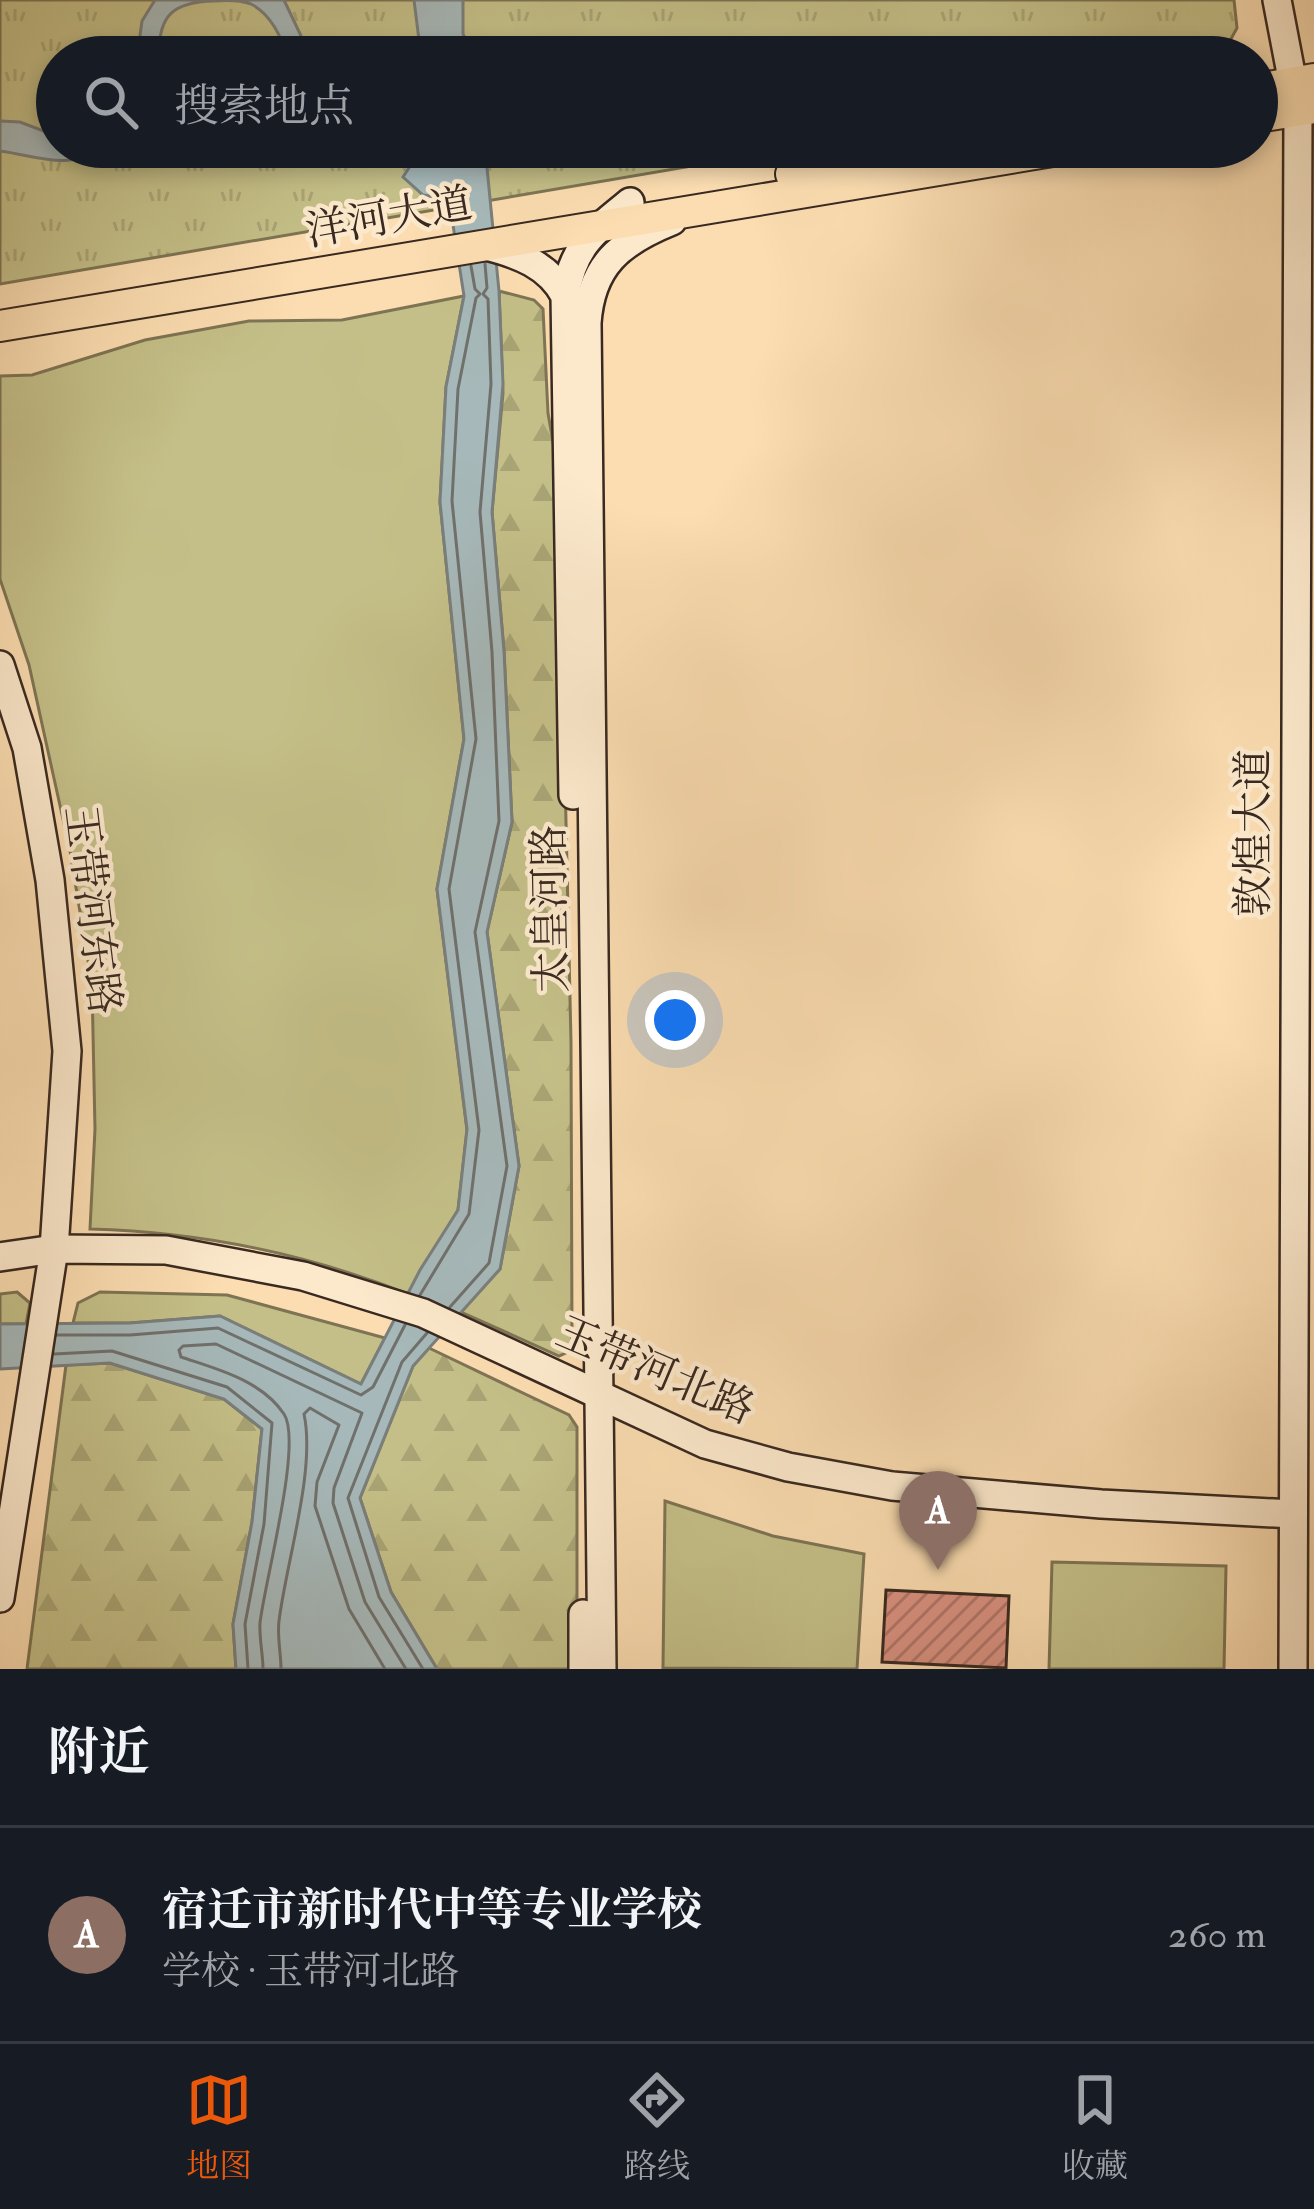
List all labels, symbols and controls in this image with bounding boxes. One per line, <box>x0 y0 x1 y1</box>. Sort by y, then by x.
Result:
search box <box>36 36 1278 168</box>
icon: search <box>78 69 144 135</box>
text: 搜索地点 <box>174 79 354 135</box>
street label: 洋河大道 <box>302 178 476 258</box>
street label: 敦煌大道 <box>1228 749 1280 917</box>
street label: 玉带河东路 <box>53 803 131 1017</box>
street label: 太皇河路 <box>524 825 578 993</box>
your location <box>645 990 705 1050</box>
street label: 玉带河北路 <box>548 1306 762 1436</box>
pin: A <box>899 1471 977 1570</box>
text: 附近 <box>48 1721 150 1785</box>
text: 宿迁市新时代中等专业学校 <box>162 1883 702 1939</box>
text: A <box>75 1910 99 1959</box>
text: 260 m <box>1168 1910 1266 1959</box>
text: 学校 · 玉带河北路 <box>162 1947 459 1996</box>
tab: 地图 <box>186 2067 252 2187</box>
tab: 路线 <box>624 2067 690 2187</box>
tab: 收藏 <box>1062 2067 1128 2187</box>

